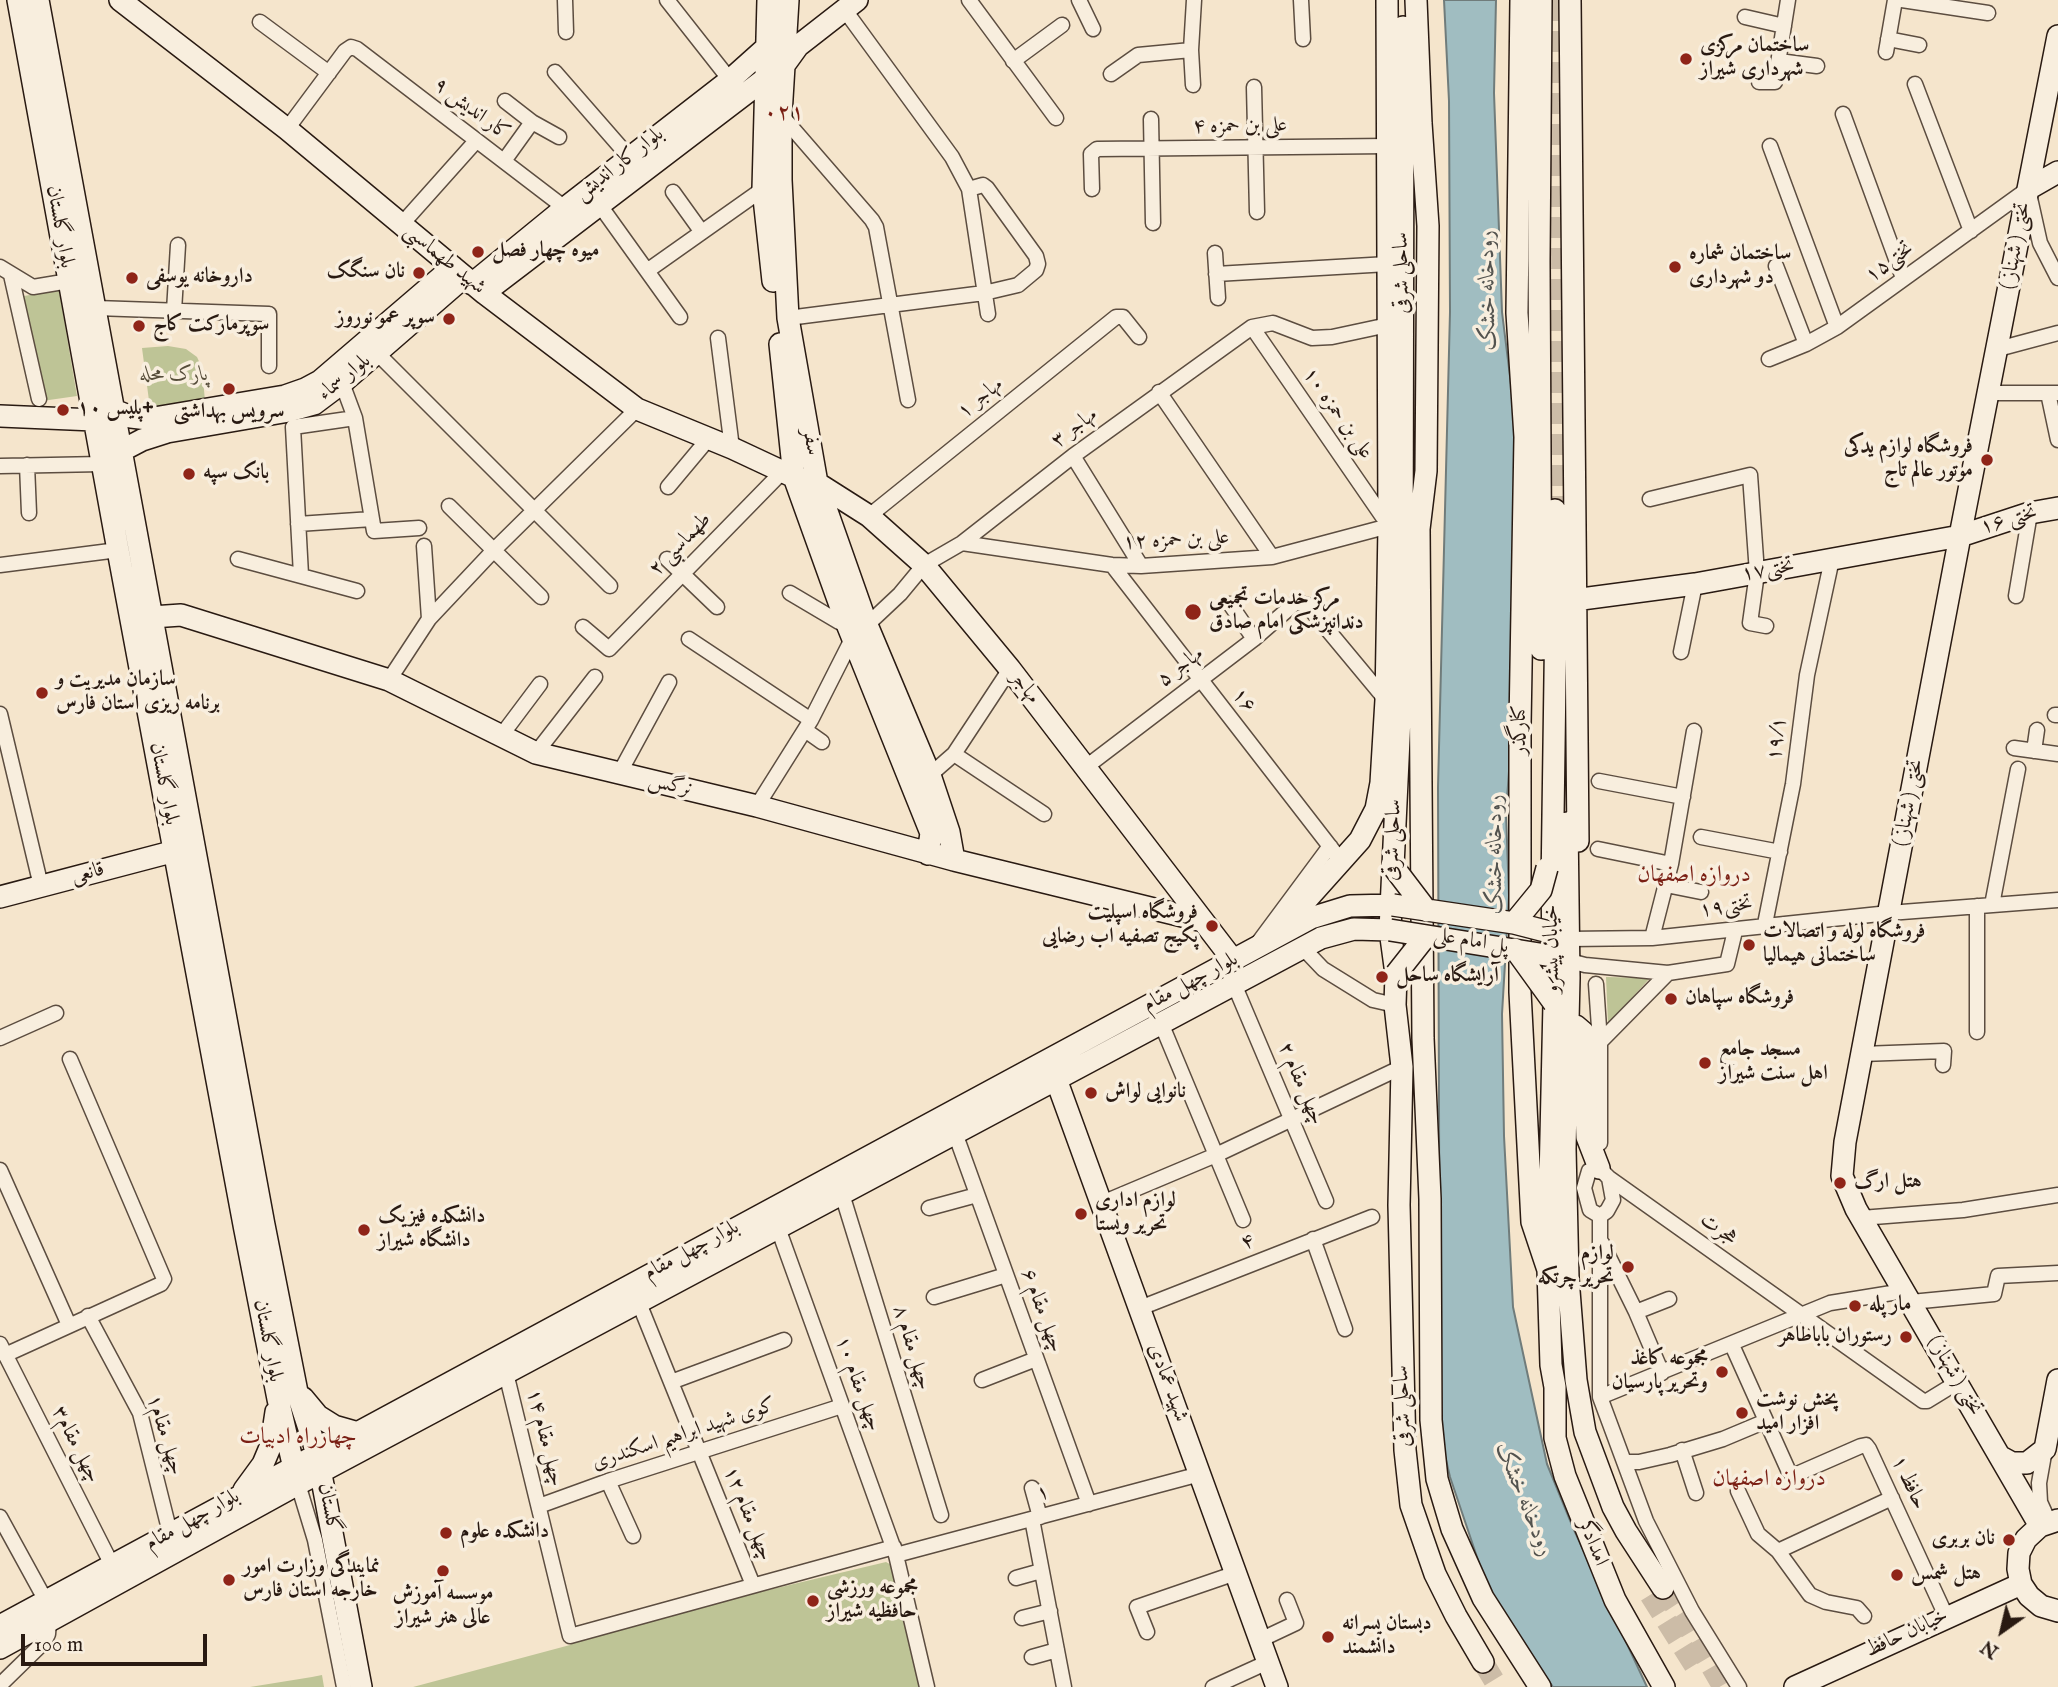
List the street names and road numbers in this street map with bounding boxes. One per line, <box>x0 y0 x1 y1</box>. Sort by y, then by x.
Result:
street label: ۹ کار اندیش <box>428 73 514 147</box>
street label: ۴ علی بن حمزه <box>1193 114 1287 140</box>
street label: بلوار کار اندیش <box>571 123 669 207</box>
street label: بلوار گلستان <box>39 184 79 270</box>
street label: تختی ( شهناز ) <box>1996 200 2038 292</box>
street label: شهید طهماسبی <box>398 219 490 301</box>
street label: ساحلی شرقی <box>1390 232 1416 314</box>
street label: تختی۱۵ <box>1861 237 1919 289</box>
street label: بلوار سماء <box>313 349 377 407</box>
street label: ۱۰ علی بن حمزه <box>1296 363 1378 465</box>
street label: ۱ مهاجر <box>953 373 1009 425</box>
street label: ۳ مهاجر <box>1047 404 1103 454</box>
street label: سفر <box>795 426 825 458</box>
street label: تختی ۱۶ <box>1978 501 2040 541</box>
street label: ۲ طهماسبی <box>645 508 717 582</box>
street label: ۱۲ علی بن حمزه <box>1122 526 1230 556</box>
street label: تختی۱۷ <box>1740 554 1796 588</box>
street label: ۵ مهاجر <box>1153 643 1209 693</box>
street label: مهاجر <box>1004 667 1044 709</box>
street label: ۱۶ <box>1226 684 1260 718</box>
street label: کنارگذر <box>1508 705 1534 755</box>
street label: ۱۹/۱ <box>1763 716 1793 762</box>
street label: بلوار گلستان <box>143 740 183 828</box>
street label: تختی ( شهناز ) <box>1889 757 1931 849</box>
street label: نرگس <box>645 769 695 803</box>
street label: ساحلی شرقی <box>1380 799 1408 881</box>
street label: قانعی <box>69 857 107 891</box>
street label: تختی۱۹ <box>1698 892 1754 924</box>
street label: خیابان پیشرو <box>1540 904 1566 994</box>
street label: پل امام علی <box>1432 924 1510 960</box>
street label: بلوار چهل مقام <box>1139 947 1243 1019</box>
street label: چهل مقام ۲ <box>1271 1039 1329 1129</box>
street label: هجرت <box>1694 1208 1742 1252</box>
street label: بلوار چهل مقام <box>640 1215 744 1287</box>
street label: ۴ <box>1238 1229 1258 1257</box>
street label: چهل مقام ۶ <box>1014 1266 1068 1356</box>
street label: بلوار گلستان <box>247 1297 287 1385</box>
street label: چهل مقام ۸ <box>886 1303 936 1393</box>
street label: تختی ( شهناز ) <box>1921 1331 1987 1421</box>
street label: چهل مقام ۱۰ <box>828 1333 886 1435</box>
street label: شهید عمادی <box>1141 1340 1193 1426</box>
street label: ساحلی شرقی <box>1390 1365 1418 1447</box>
street label: چهل مقام ۱۴ <box>520 1387 568 1489</box>
street label: چهل مقام۱ <box>140 1392 188 1478</box>
street label: کوی شهید ابراهیم اسکندری <box>589 1393 779 1477</box>
street label: چهل مقام۳ <box>45 1402 105 1488</box>
street label: حافظ ۱ <box>1885 1452 1931 1514</box>
street label: چهل مقام ۱۲ <box>717 1463 777 1565</box>
street label: ۱ <box>1034 1480 1052 1508</box>
street label: گلستان <box>311 1481 345 1535</box>
street label: بلوار چهل مقام <box>141 1485 245 1557</box>
street label: امدادگر <box>1571 1516 1613 1570</box>
street label: خیابان حافظ <box>1862 1604 1952 1664</box>

